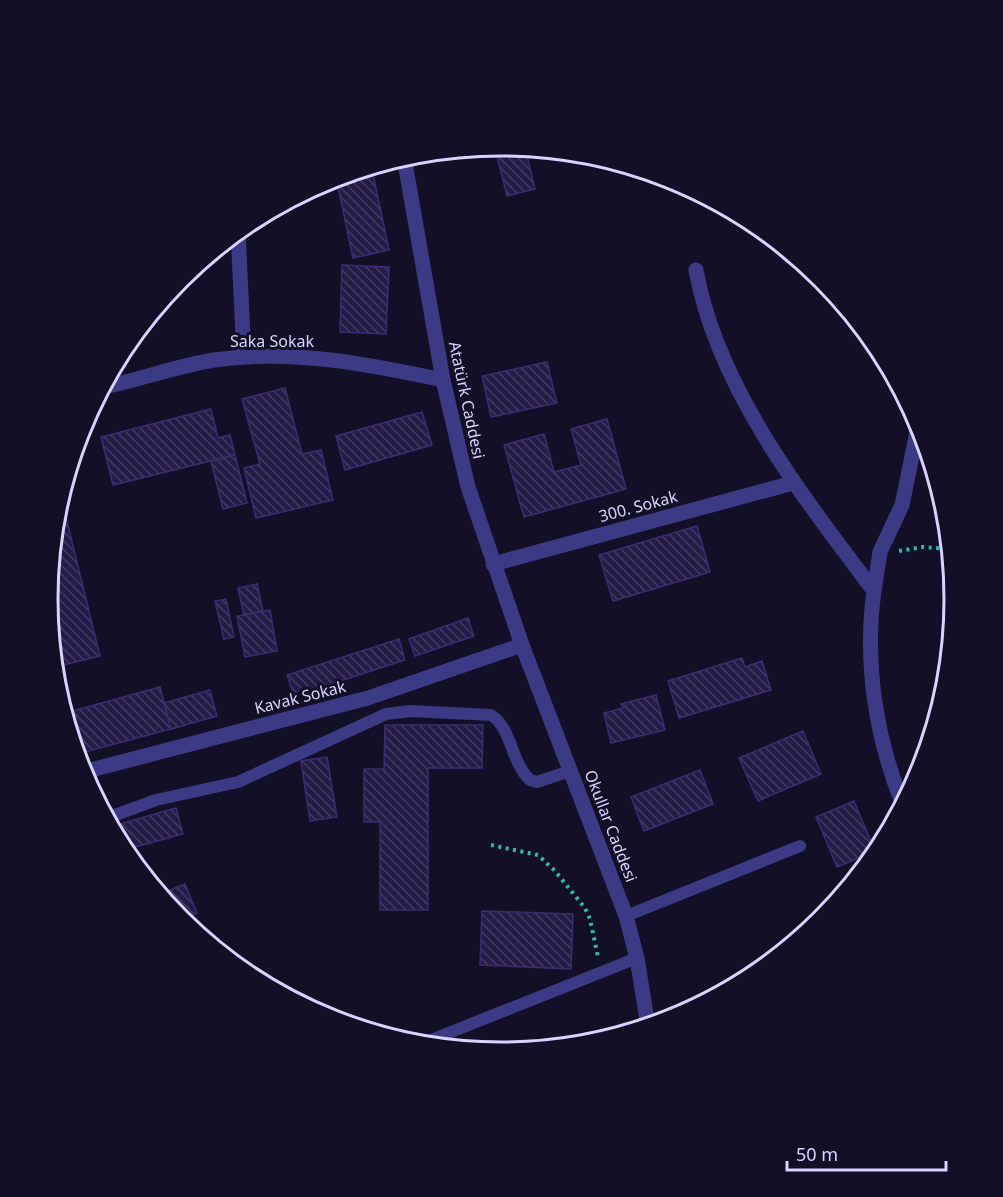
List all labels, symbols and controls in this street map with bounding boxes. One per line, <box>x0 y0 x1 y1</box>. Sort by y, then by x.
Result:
street label: Saka Sokak <box>230 330 314 352</box>
street label: Atatürk Caddesi <box>444 339 490 461</box>
street label: 300. Sokak <box>596 485 680 527</box>
street label: Kavak Sokak <box>252 675 348 719</box>
street label: Okullar Caddesi <box>579 767 643 885</box>
scale bar <box>787 1134 946 1172</box>
text: 50 m <box>796 1142 838 1166</box>

